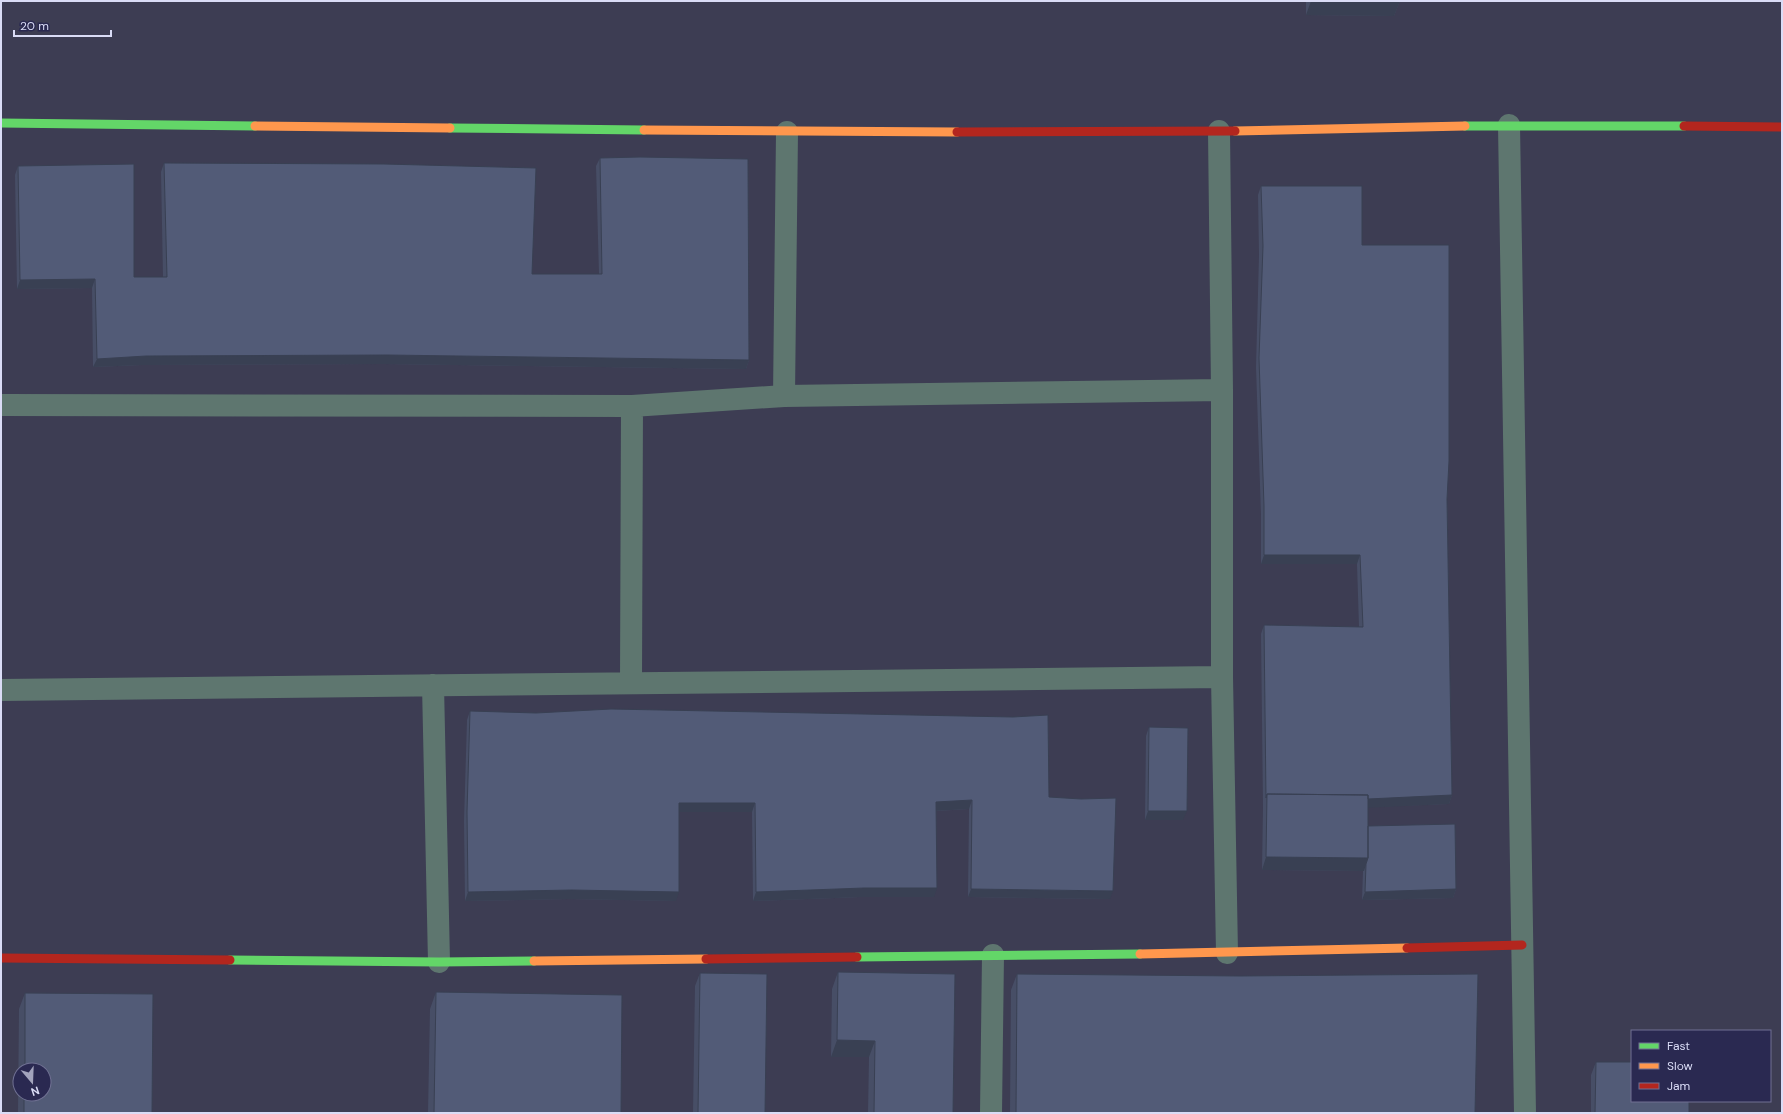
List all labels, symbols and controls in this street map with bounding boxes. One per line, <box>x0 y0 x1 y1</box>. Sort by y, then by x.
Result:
scale bar <box>14 12 111 38</box>
text: 20 m <box>20 18 49 34</box>
legend <box>1631 1030 1771 1102</box>
text: Fast <box>1667 1038 1690 1054</box>
text: Slow <box>1667 1058 1693 1074</box>
north arrow <box>12 1062 52 1102</box>
text: Jam <box>1667 1078 1690 1094</box>
text: N <box>29 1084 41 1099</box>

